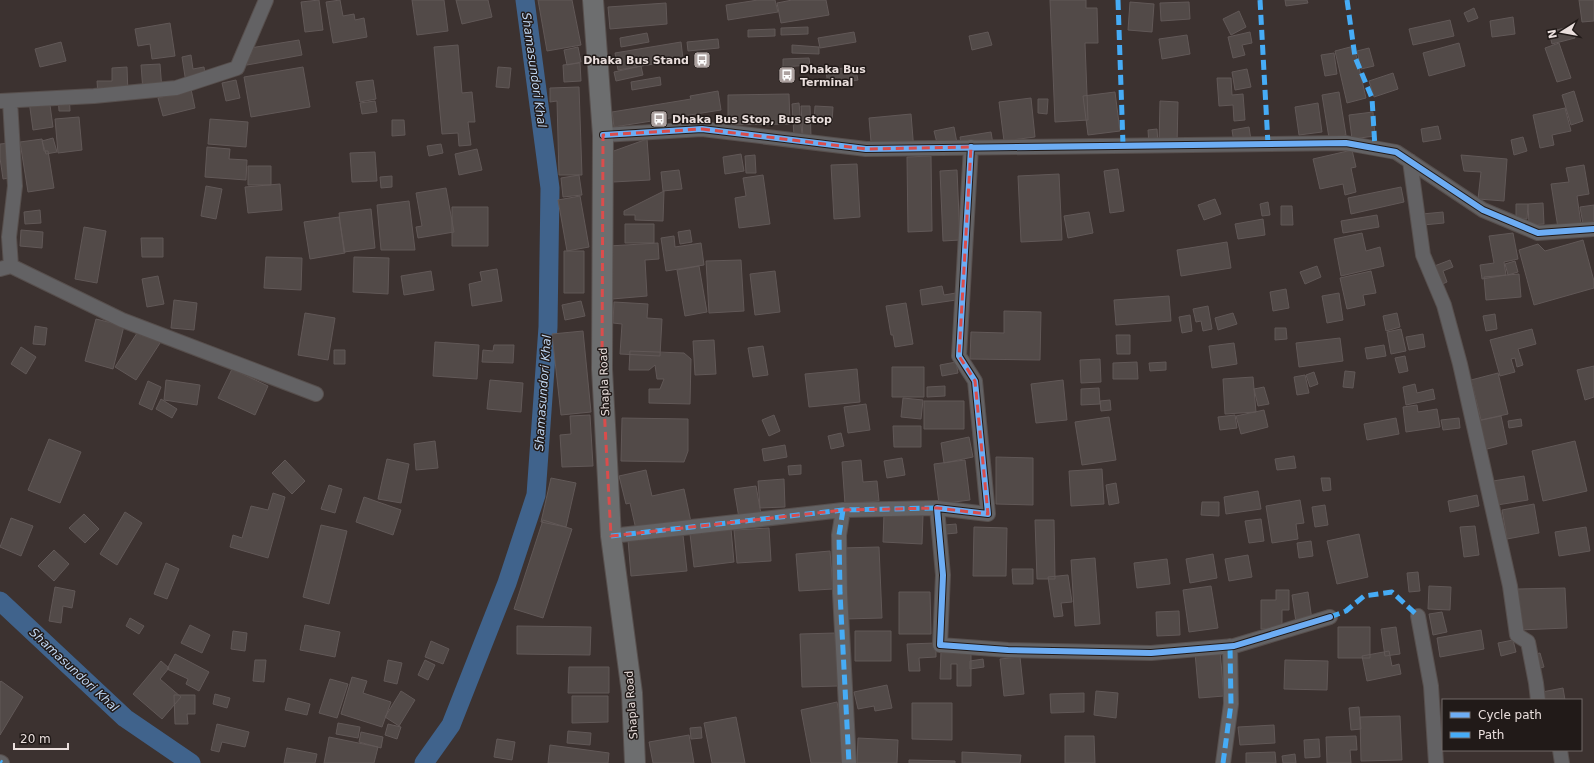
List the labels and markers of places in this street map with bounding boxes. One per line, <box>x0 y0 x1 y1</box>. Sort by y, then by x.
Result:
bus stop icon: Dhaka Bus Stand <box>692 50 712 70</box>
place label: Dhaka Bus Stand <box>583 54 689 67</box>
place label: Dhaka Bus Terminal <box>800 63 866 89</box>
bus stop icon: Dhaka Bus Terminal <box>777 65 797 85</box>
bus stop icon: Dhaka Bus Stop, Bus stop <box>649 109 669 129</box>
place label: Dhaka Bus Stop, Bus stop <box>672 113 832 126</box>

